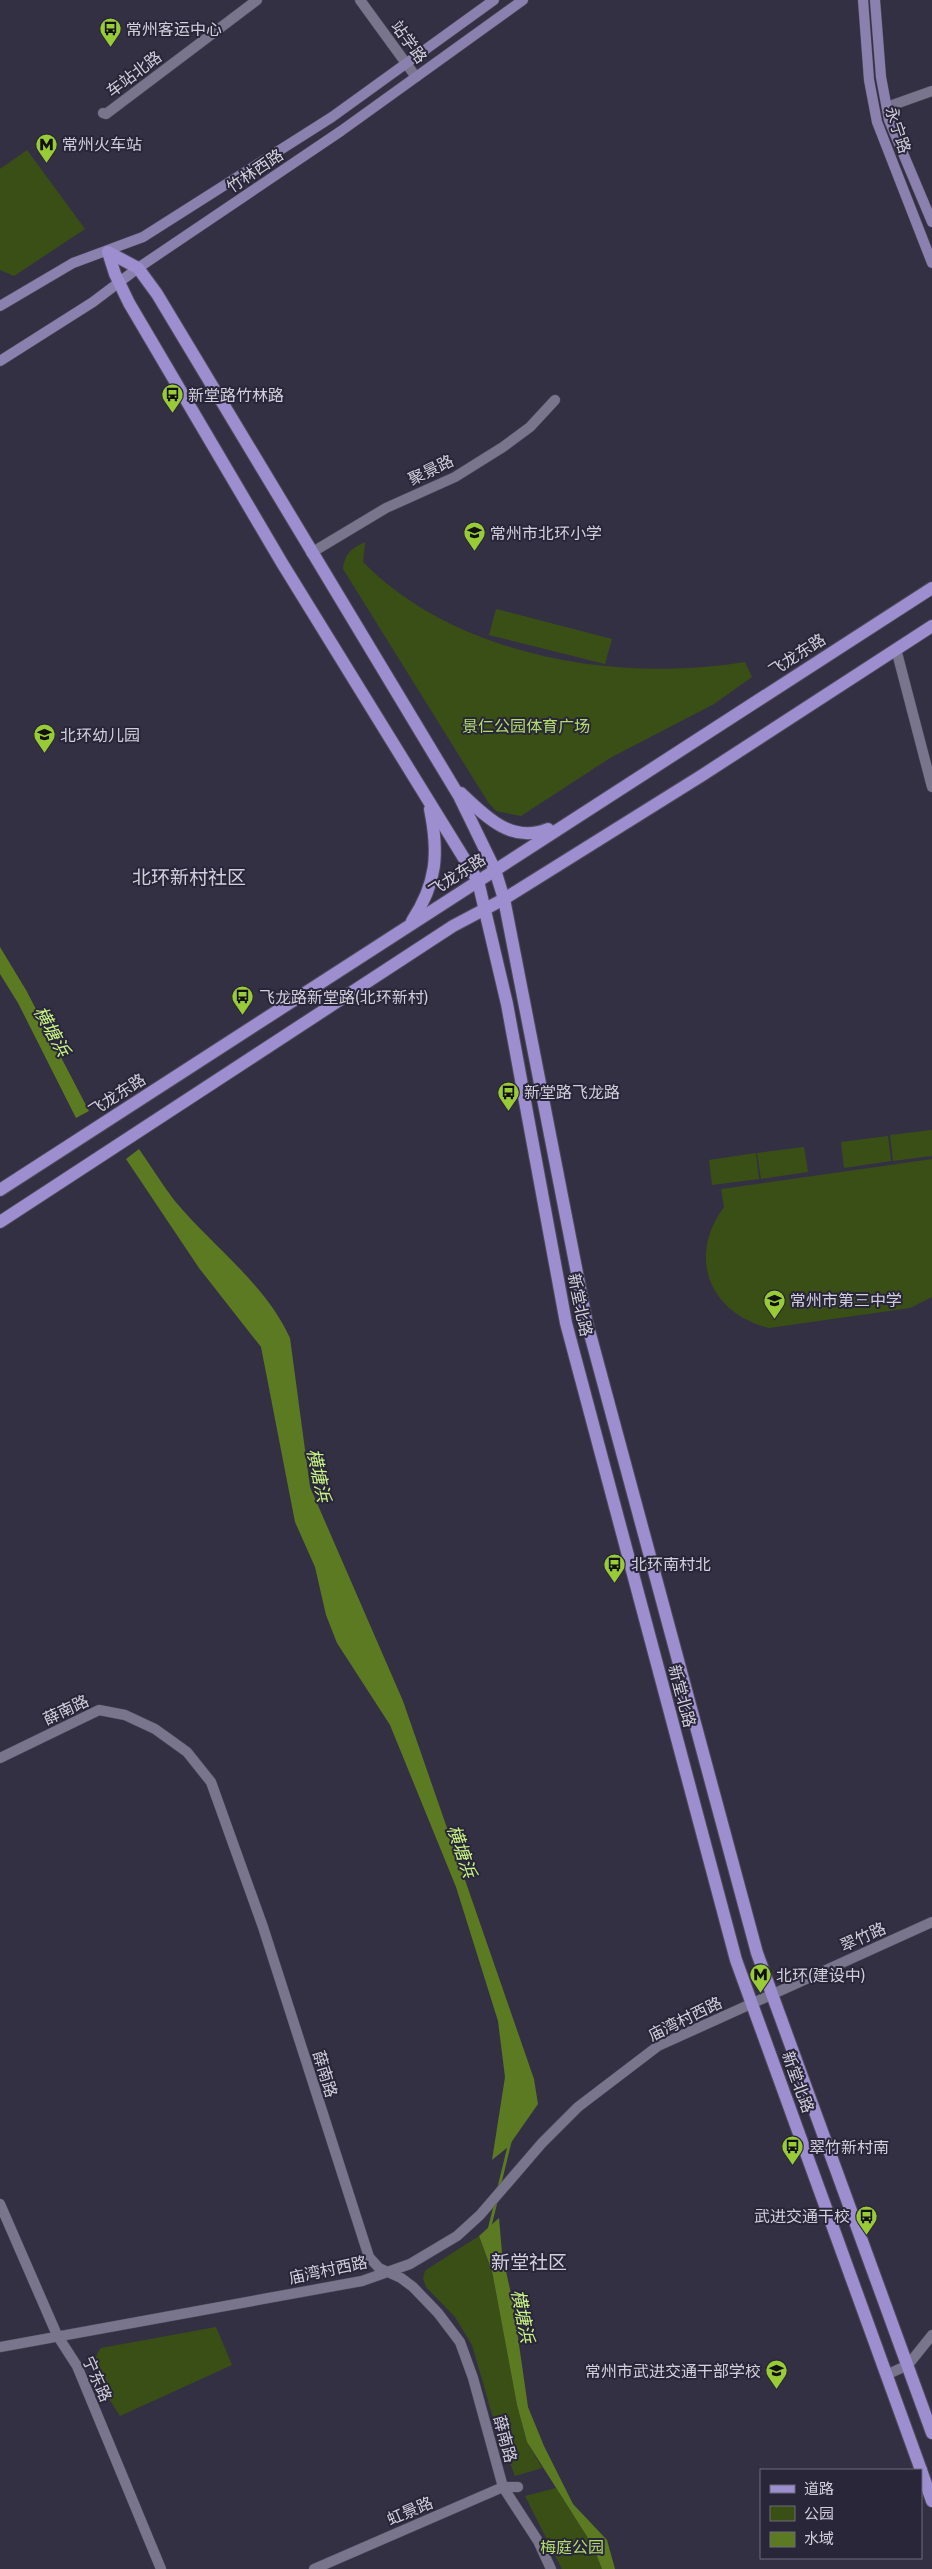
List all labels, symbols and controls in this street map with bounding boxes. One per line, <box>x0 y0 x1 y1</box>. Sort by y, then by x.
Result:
bus stop icon: 常州客运中心 <box>98 17 122 48</box>
street label: 站学路 <box>387 17 431 67</box>
place label: 常州客运中心 <box>126 20 222 39</box>
street label: 车站北路 <box>103 47 165 101</box>
street label: 永宁路 <box>882 104 914 156</box>
metro station icon: 常州火车站 <box>34 132 58 163</box>
place label: 常州火车站 <box>62 135 142 154</box>
street label: 竹林西路 <box>223 145 287 197</box>
bus stop icon: 新堂路竹林路 <box>160 383 184 414</box>
place label: 新堂路竹林路 <box>188 386 284 405</box>
street label: 聚景路 <box>405 451 457 489</box>
school or university icon: 常州市北环小学 <box>462 521 486 552</box>
place label: 常州市北环小学 <box>490 524 602 543</box>
street label: 飞龙东路 <box>765 630 829 680</box>
park label: 景仁公园体育广场 <box>462 717 590 736</box>
school or university icon: 北环幼儿园 <box>32 723 56 754</box>
place label: 北环幼儿园 <box>60 726 140 745</box>
street label: 飞龙东路 <box>425 850 489 900</box>
district label: 北环新村社区 <box>132 866 246 888</box>
bus stop icon: 飞龙路新堂路(北环新村) <box>231 985 255 1016</box>
place label: 飞龙路新堂路(北环新村) <box>259 988 429 1007</box>
water label: 横塘浜 <box>30 1002 75 1061</box>
street label: 飞龙东路 <box>85 1070 149 1120</box>
bus stop icon: 新堂路飞龙路 <box>496 1080 520 1111</box>
place label: 新堂路飞龙路 <box>524 1083 620 1102</box>
street label: 新堂北路 <box>564 1272 596 1338</box>
school or university icon: 常州市第三中学 <box>762 1288 786 1319</box>
place label: 常州市第三中学 <box>790 1291 902 1310</box>
water label: 横塘浜 <box>303 1446 335 1506</box>
bus stop icon: 北环南村北 <box>603 1552 627 1583</box>
place label: 北环南村北 <box>631 1555 711 1574</box>
street label: 新堂北路 <box>665 1663 699 1729</box>
street label: 薛南路 <box>40 1691 92 1729</box>
water label: 横塘浜 <box>443 1822 481 1882</box>
street label: 翠竹路 <box>837 1919 889 1955</box>
metro station icon: 北环(建设中) <box>748 1963 772 1994</box>
place label: 北环(建设中) <box>776 1966 866 1985</box>
street label: 庙湾村西路 <box>645 1993 725 2045</box>
street label: 薛南路 <box>309 2048 341 2100</box>
street label: 新堂北路 <box>778 2049 818 2115</box>
bus stop icon: 翠竹新村南 <box>781 2135 805 2166</box>
place label: 翠竹新村南 <box>809 2138 889 2157</box>
bus stop icon: 武进交通干校 <box>854 2204 878 2235</box>
place label: 武进交通干校 <box>754 2207 850 2226</box>
district label: 新堂社区 <box>491 2251 567 2273</box>
street label: 庙湾村西路 <box>287 2252 369 2288</box>
water label: 横塘浜 <box>508 2287 539 2346</box>
street label: 宁东路 <box>79 2353 115 2405</box>
school or university icon: 常州市武进交通干部学校 <box>765 2359 789 2390</box>
place label: 常州市武进交通干部学校 <box>585 2362 761 2381</box>
street label: 薛南路 <box>490 2413 520 2465</box>
legend <box>760 2469 922 2559</box>
text: 道路 <box>804 2480 834 2497</box>
street label: 虹景路 <box>384 2493 436 2529</box>
text: 公园 <box>804 2505 834 2522</box>
text: 水域 <box>804 2530 834 2547</box>
park label: 梅庭公园 <box>540 2538 604 2557</box>

